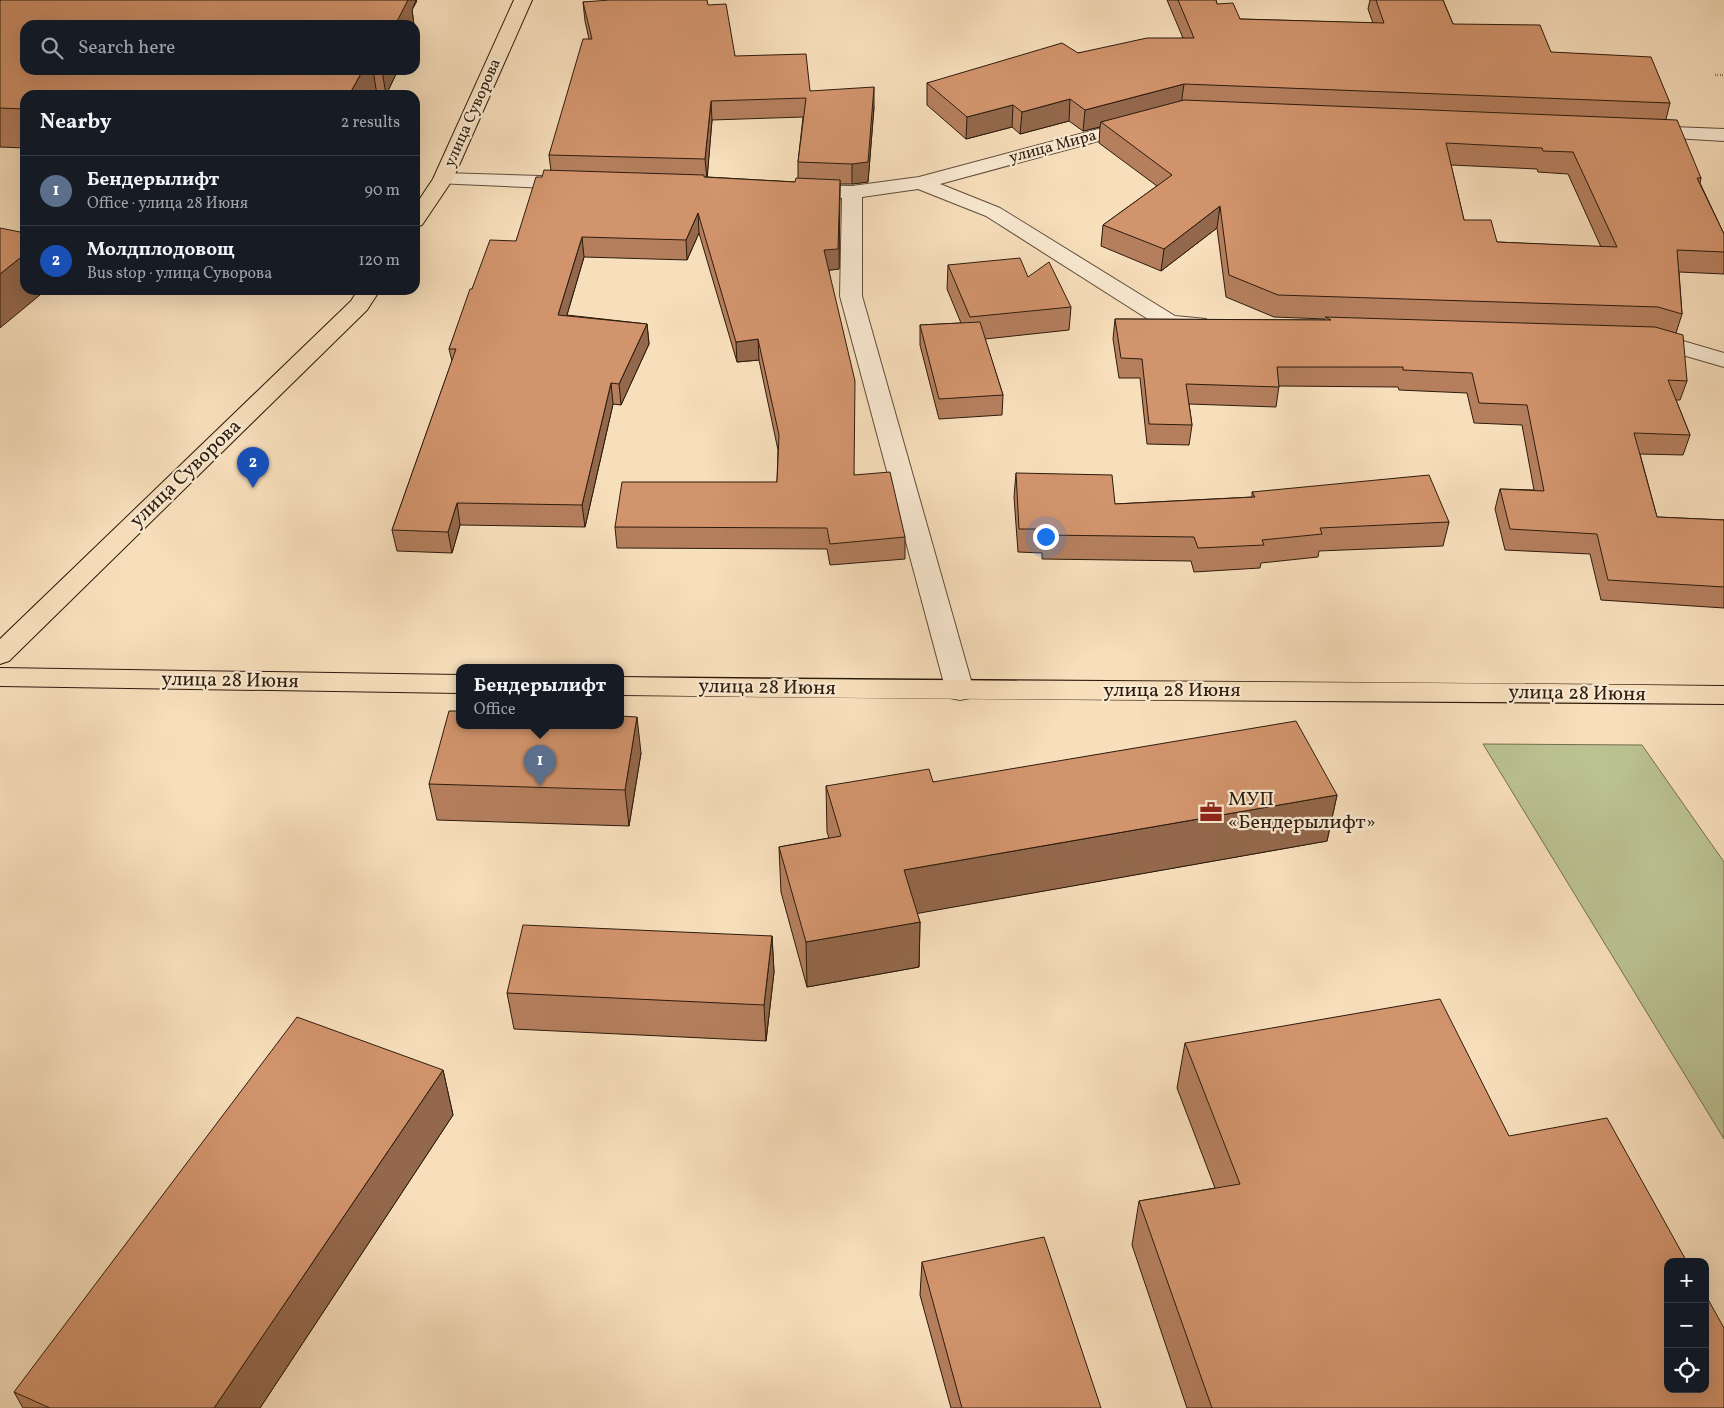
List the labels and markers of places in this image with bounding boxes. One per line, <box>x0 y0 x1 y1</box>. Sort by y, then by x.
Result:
pin: 2 <box>237 447 269 488</box>
pin: 1 <box>524 745 556 786</box>
place label: МУП «Бендерылифт» <box>1228 786 1376 837</box>
office icon: МУП «Бендерылифт» <box>1198 799 1224 825</box>

